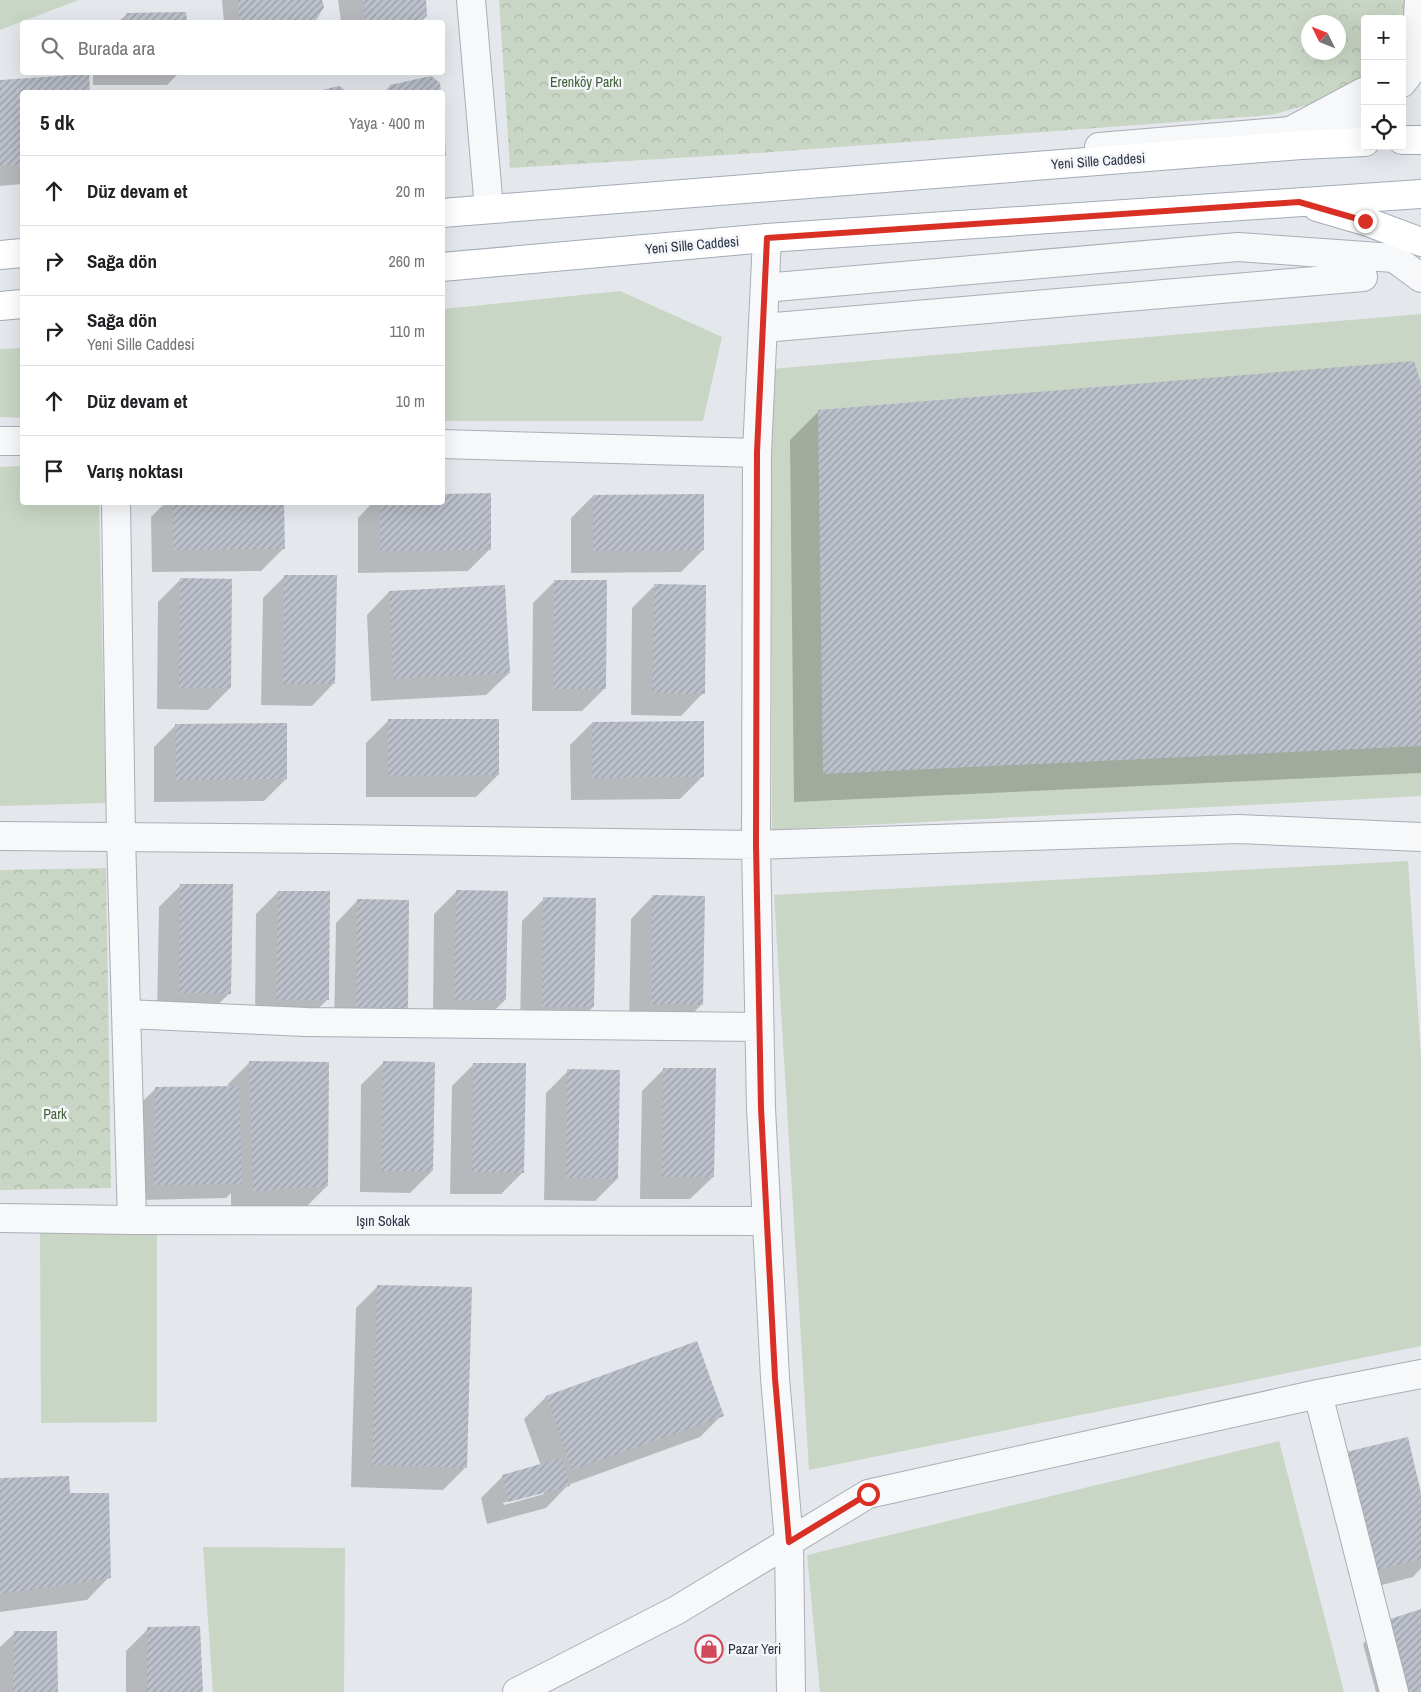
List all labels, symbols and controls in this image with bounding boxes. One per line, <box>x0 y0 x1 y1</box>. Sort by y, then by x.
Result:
north arrow <box>1301 15 1346 60</box>
map controls <box>1361 15 1406 150</box>
button: + <box>1361 15 1406 60</box>
search box <box>20 20 445 75</box>
icon: search <box>38 34 66 62</box>
text: Burada ara <box>78 35 155 61</box>
button: − <box>1361 60 1406 105</box>
park label: Erenköy Parkı <box>550 73 622 91</box>
button: locate <box>1361 105 1406 150</box>
text: 5 dk <box>40 108 74 137</box>
text: Yaya · 400 m <box>349 112 425 134</box>
street label: Yeni Sille Caddesi <box>1050 149 1146 173</box>
icon: ahead <box>40 177 68 205</box>
text: Düz devam et <box>87 178 187 204</box>
text: 20 m <box>396 180 425 202</box>
route end <box>1354 210 1377 233</box>
street label: Yeni Sille Caddesi <box>644 232 740 258</box>
icon: right <box>40 247 68 275</box>
text: Sağa dön <box>87 248 157 274</box>
text: 260 m <box>389 250 425 272</box>
text: Sağa dön <box>87 307 157 333</box>
icon: right <box>40 317 68 345</box>
text: 110 m <box>389 320 425 342</box>
text: Yeni Sille Caddesi <box>87 333 195 355</box>
icon: ahead <box>40 387 68 415</box>
text: Düz devam et <box>87 388 187 414</box>
text: 10 m <box>396 390 425 412</box>
icon: arrive <box>40 457 68 485</box>
text: Varış noktası <box>87 458 183 484</box>
park label: Park <box>43 1105 67 1123</box>
street label: Işın Sokak <box>356 1212 410 1230</box>
route start <box>857 1483 880 1506</box>
shop icon: Pazar Yeri <box>694 1634 724 1664</box>
place label: Pazar Yeri <box>728 1640 781 1658</box>

